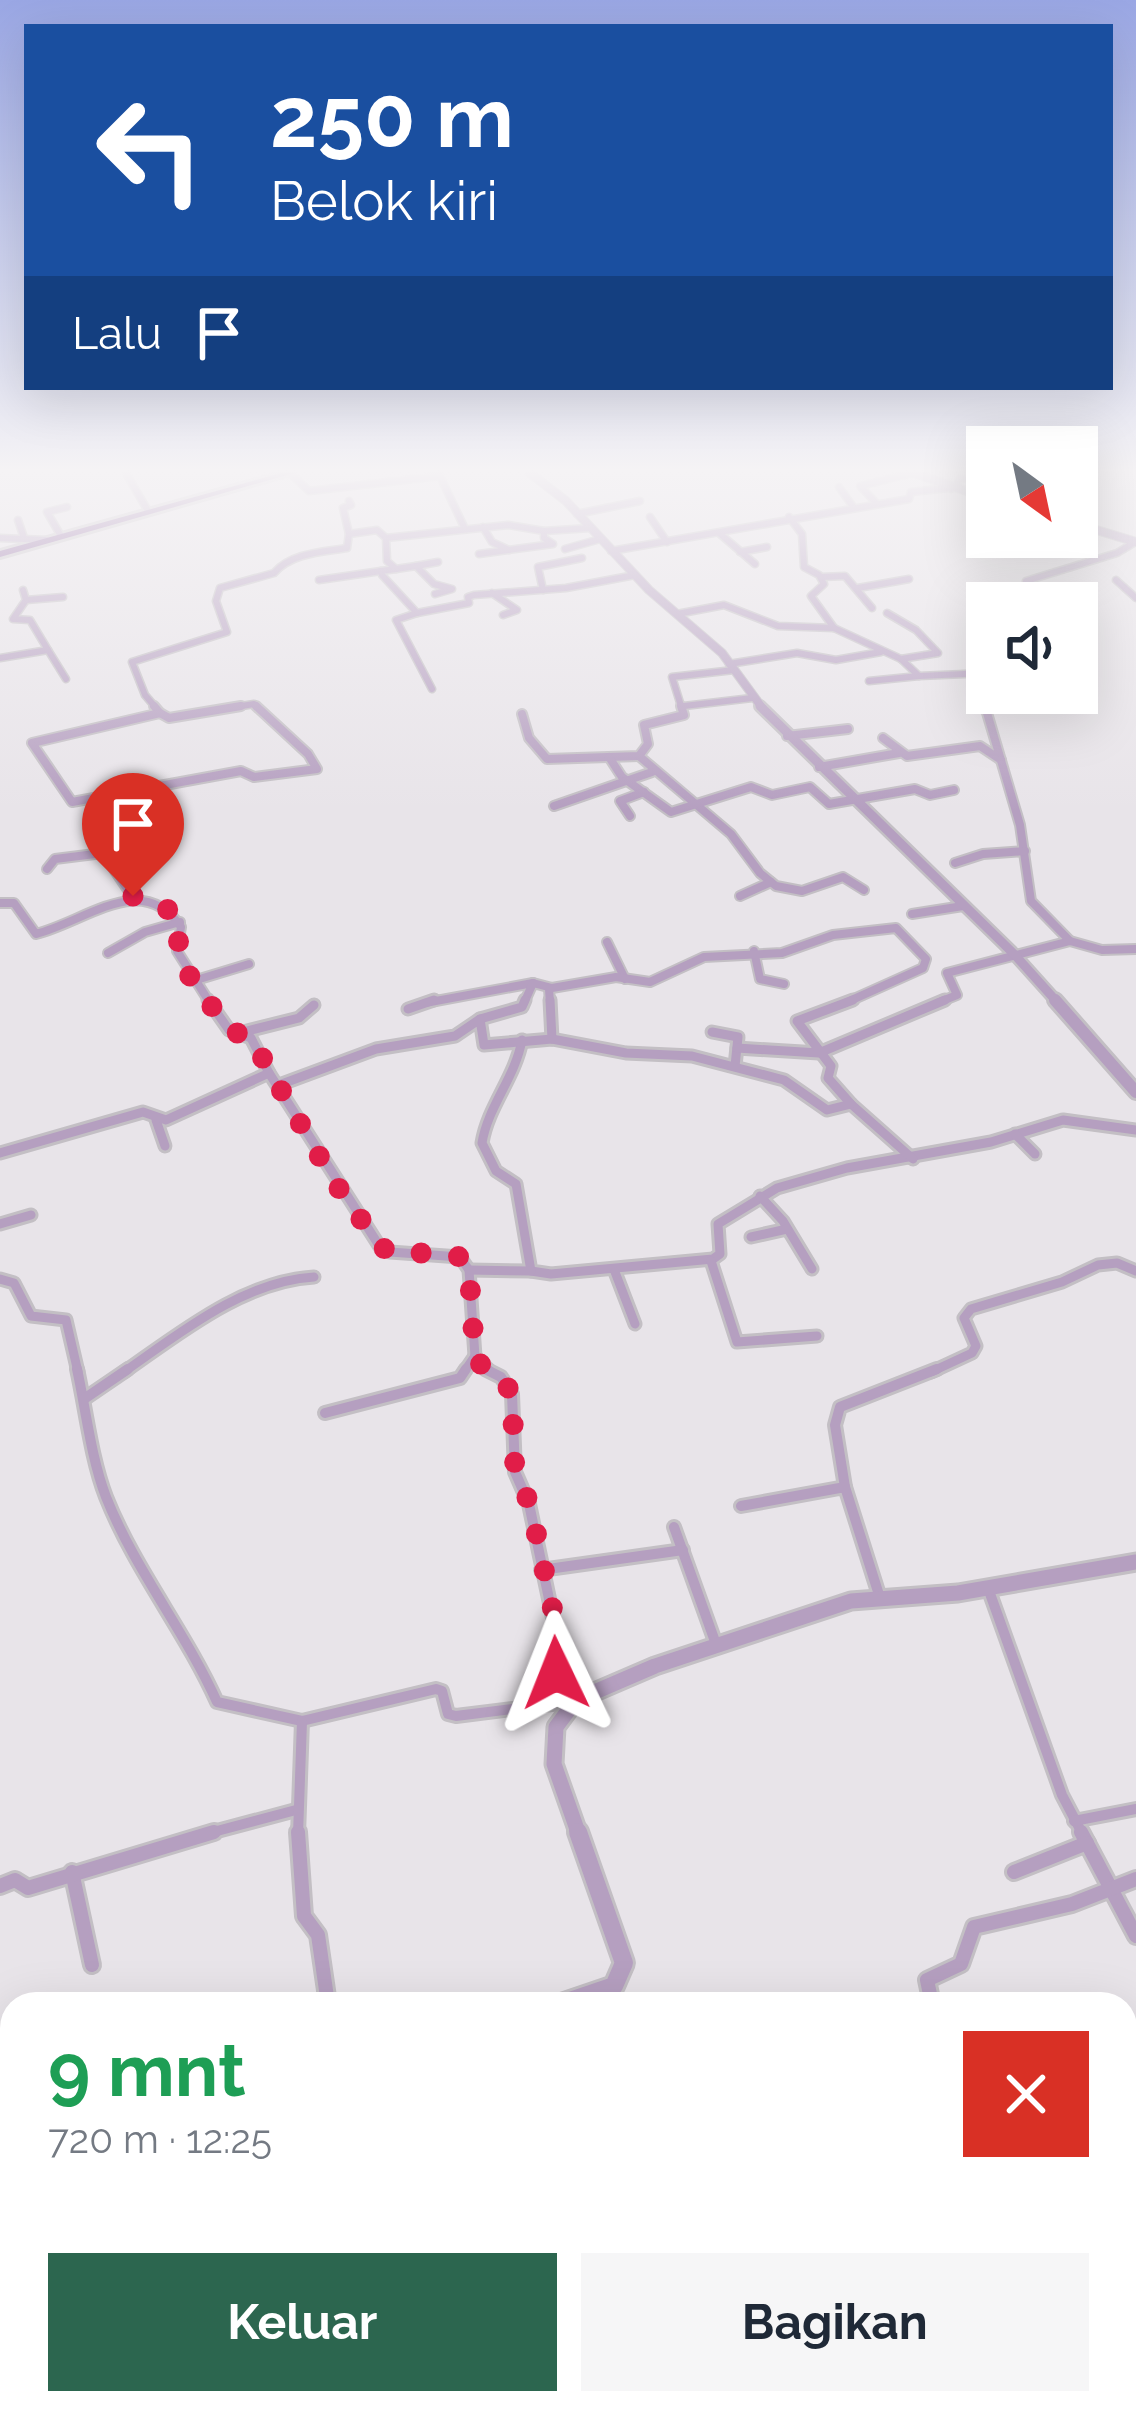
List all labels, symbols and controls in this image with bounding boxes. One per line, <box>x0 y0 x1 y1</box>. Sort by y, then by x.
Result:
text: 250 m <box>270 68 514 167</box>
icon: left <box>72 72 228 228</box>
text: Belok kiri <box>270 169 498 233</box>
icon: arrive <box>186 300 252 366</box>
text: Lalu <box>72 307 162 360</box>
north arrow <box>966 426 1098 558</box>
map controls <box>966 426 1098 714</box>
button: sound <box>966 582 1098 714</box>
pin <box>82 773 184 896</box>
icon: arrive <box>100 791 166 857</box>
position arrow <box>493 1610 619 1736</box>
text: 9 mnt <box>48 2028 246 2113</box>
button: close <box>963 2031 1089 2157</box>
text: 720 m · 12:25 <box>48 2116 272 2162</box>
button: Keluar <box>48 2253 557 2391</box>
button: Bagikan <box>581 2253 1089 2391</box>

